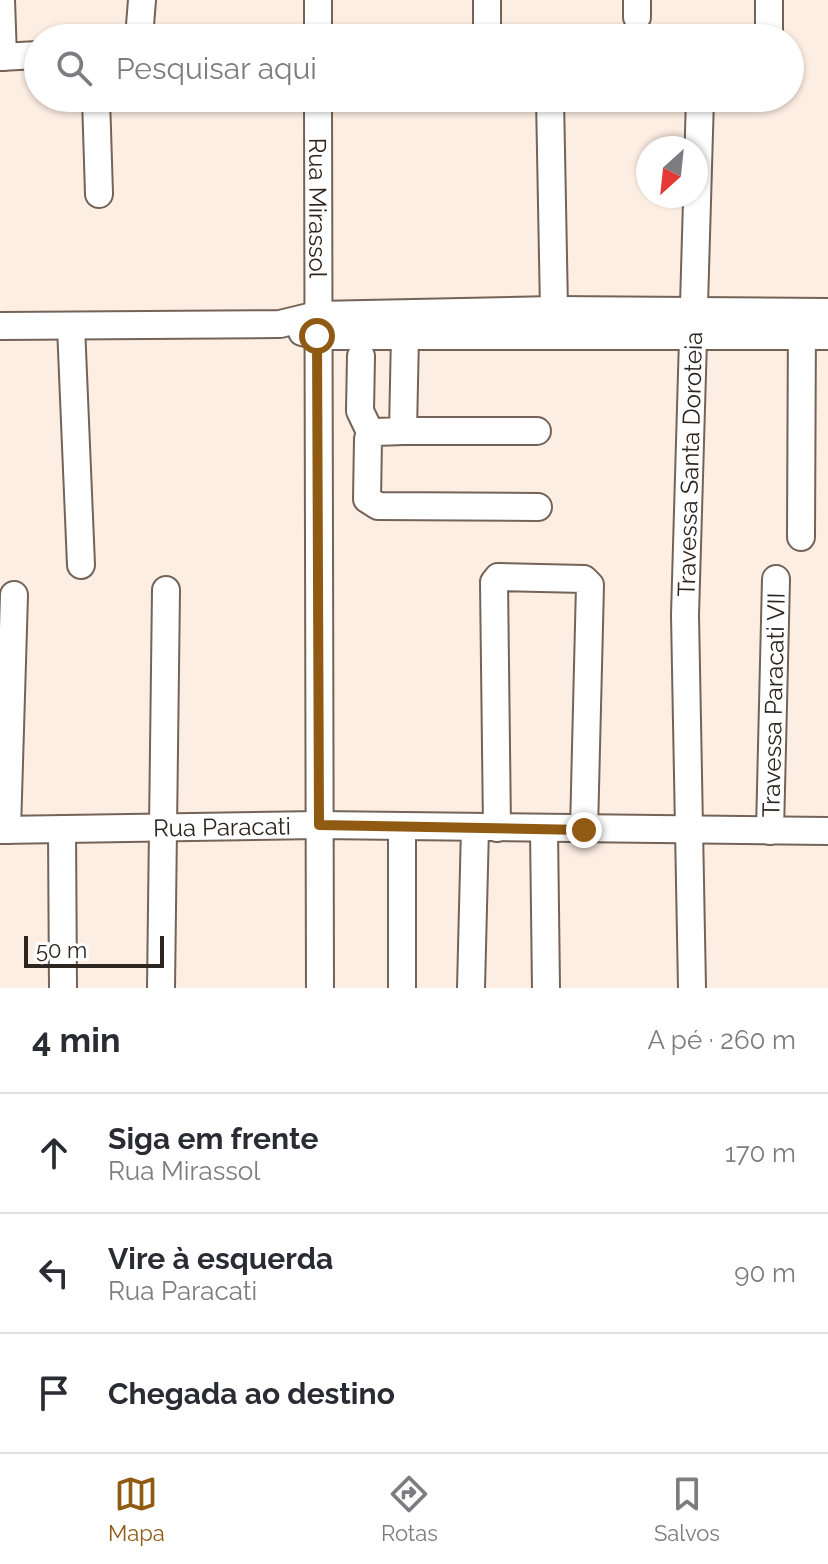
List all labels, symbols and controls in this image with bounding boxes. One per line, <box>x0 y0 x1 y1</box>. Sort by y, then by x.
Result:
search box <box>24 24 804 112</box>
icon: search <box>52 46 96 90</box>
text: Pesquisar aqui <box>116 51 317 86</box>
north arrow <box>636 136 708 208</box>
street label: Rua Mirassol <box>304 138 333 279</box>
route start <box>299 318 335 354</box>
street label: Travessa Santa Doroteia <box>671 331 708 597</box>
street label: Travessa Paracati VII <box>756 592 790 818</box>
street label: Rua Paracati <box>153 811 291 842</box>
route end <box>566 812 602 848</box>
scale bar <box>24 932 164 968</box>
text: 50 m <box>36 937 87 963</box>
text: 4 min <box>32 1020 120 1060</box>
text: A pé · 260 m <box>647 1025 796 1055</box>
text: Siga em frente <box>108 1121 318 1156</box>
icon: ahead <box>32 1131 76 1175</box>
text: 170 m <box>725 1138 796 1168</box>
text: Rua Mirassol <box>108 1156 260 1186</box>
text: Vire à esquerda <box>108 1241 333 1276</box>
icon: left <box>32 1251 76 1295</box>
text: 90 m <box>734 1258 796 1288</box>
text: Rua Paracati <box>108 1276 257 1306</box>
icon: arrive <box>32 1371 76 1415</box>
text: Chegada ao destino <box>108 1376 395 1411</box>
tab: Mapa <box>108 1472 165 1546</box>
tab: Rotas <box>381 1472 438 1546</box>
tab: Salvos <box>654 1472 720 1546</box>

